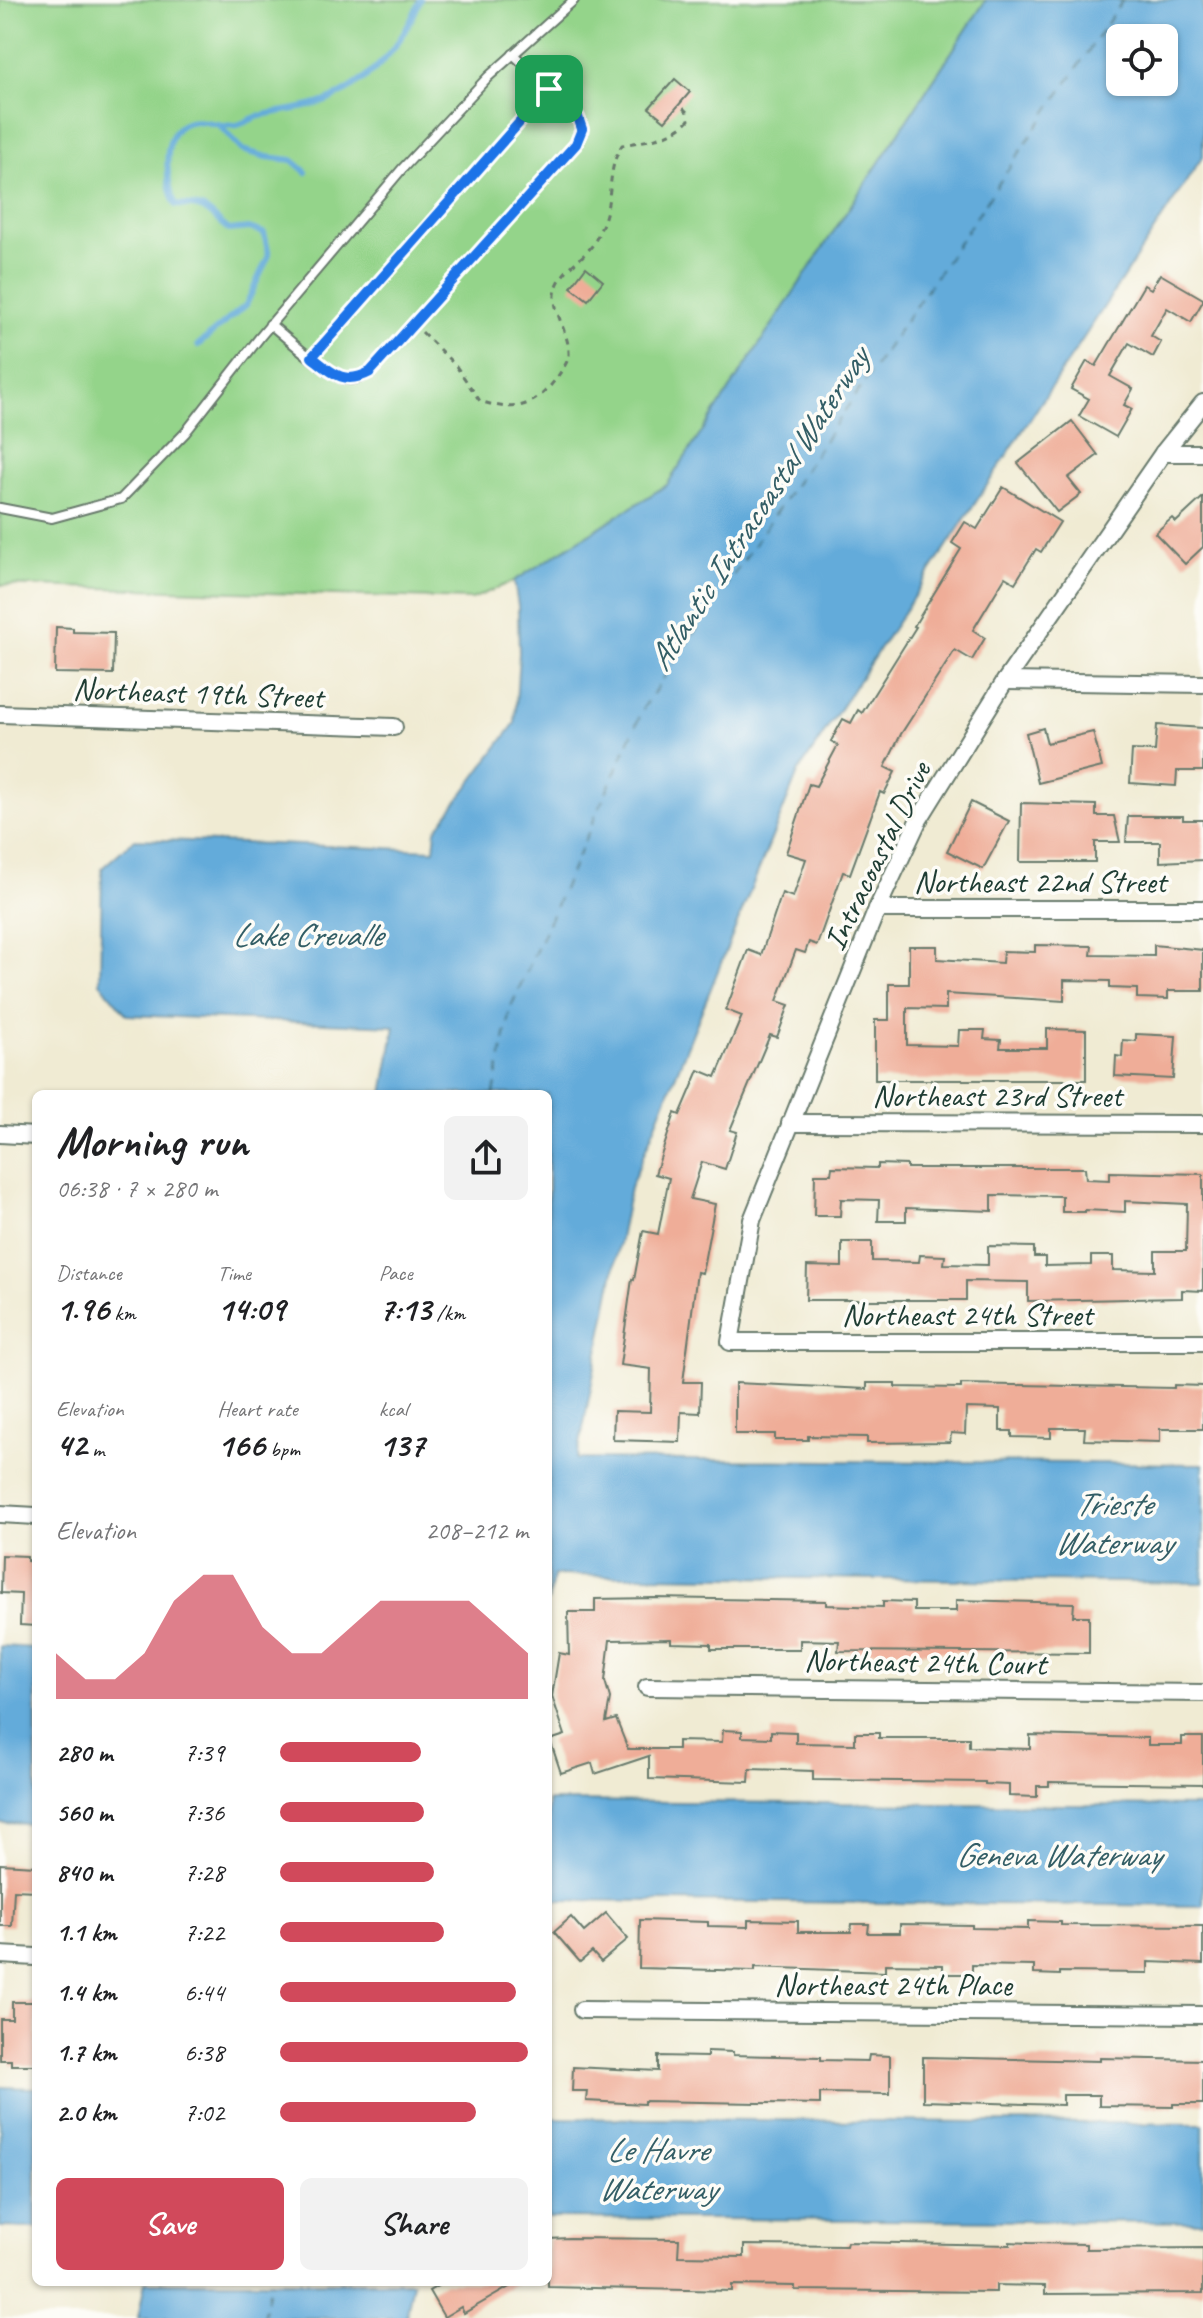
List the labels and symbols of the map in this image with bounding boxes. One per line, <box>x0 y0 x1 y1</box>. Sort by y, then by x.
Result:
pin <box>515 55 583 123</box>
water label: Atlantic Intracoastal Waterway <box>638 335 881 678</box>
street label: Northeast 19th Street <box>72 668 327 718</box>
street label: Intracoastal Drive <box>814 753 941 957</box>
street label: Northeast 22nd Street <box>914 861 1170 902</box>
water label: Lake Crevalle <box>232 913 387 956</box>
street label: Northeast 23rd Street <box>872 1075 1125 1116</box>
street label: Northeast 24th Street <box>842 1294 1096 1335</box>
water label: Trieste Waterway <box>1055 1482 1177 1564</box>
street label: Northeast 24th Court <box>804 1639 1050 1685</box>
water label: Geneva Waterway <box>956 1833 1166 1876</box>
street label: Northeast 24th Place <box>774 1964 1014 2005</box>
water label: Le Havre Waterway <box>599 2128 721 2210</box>

